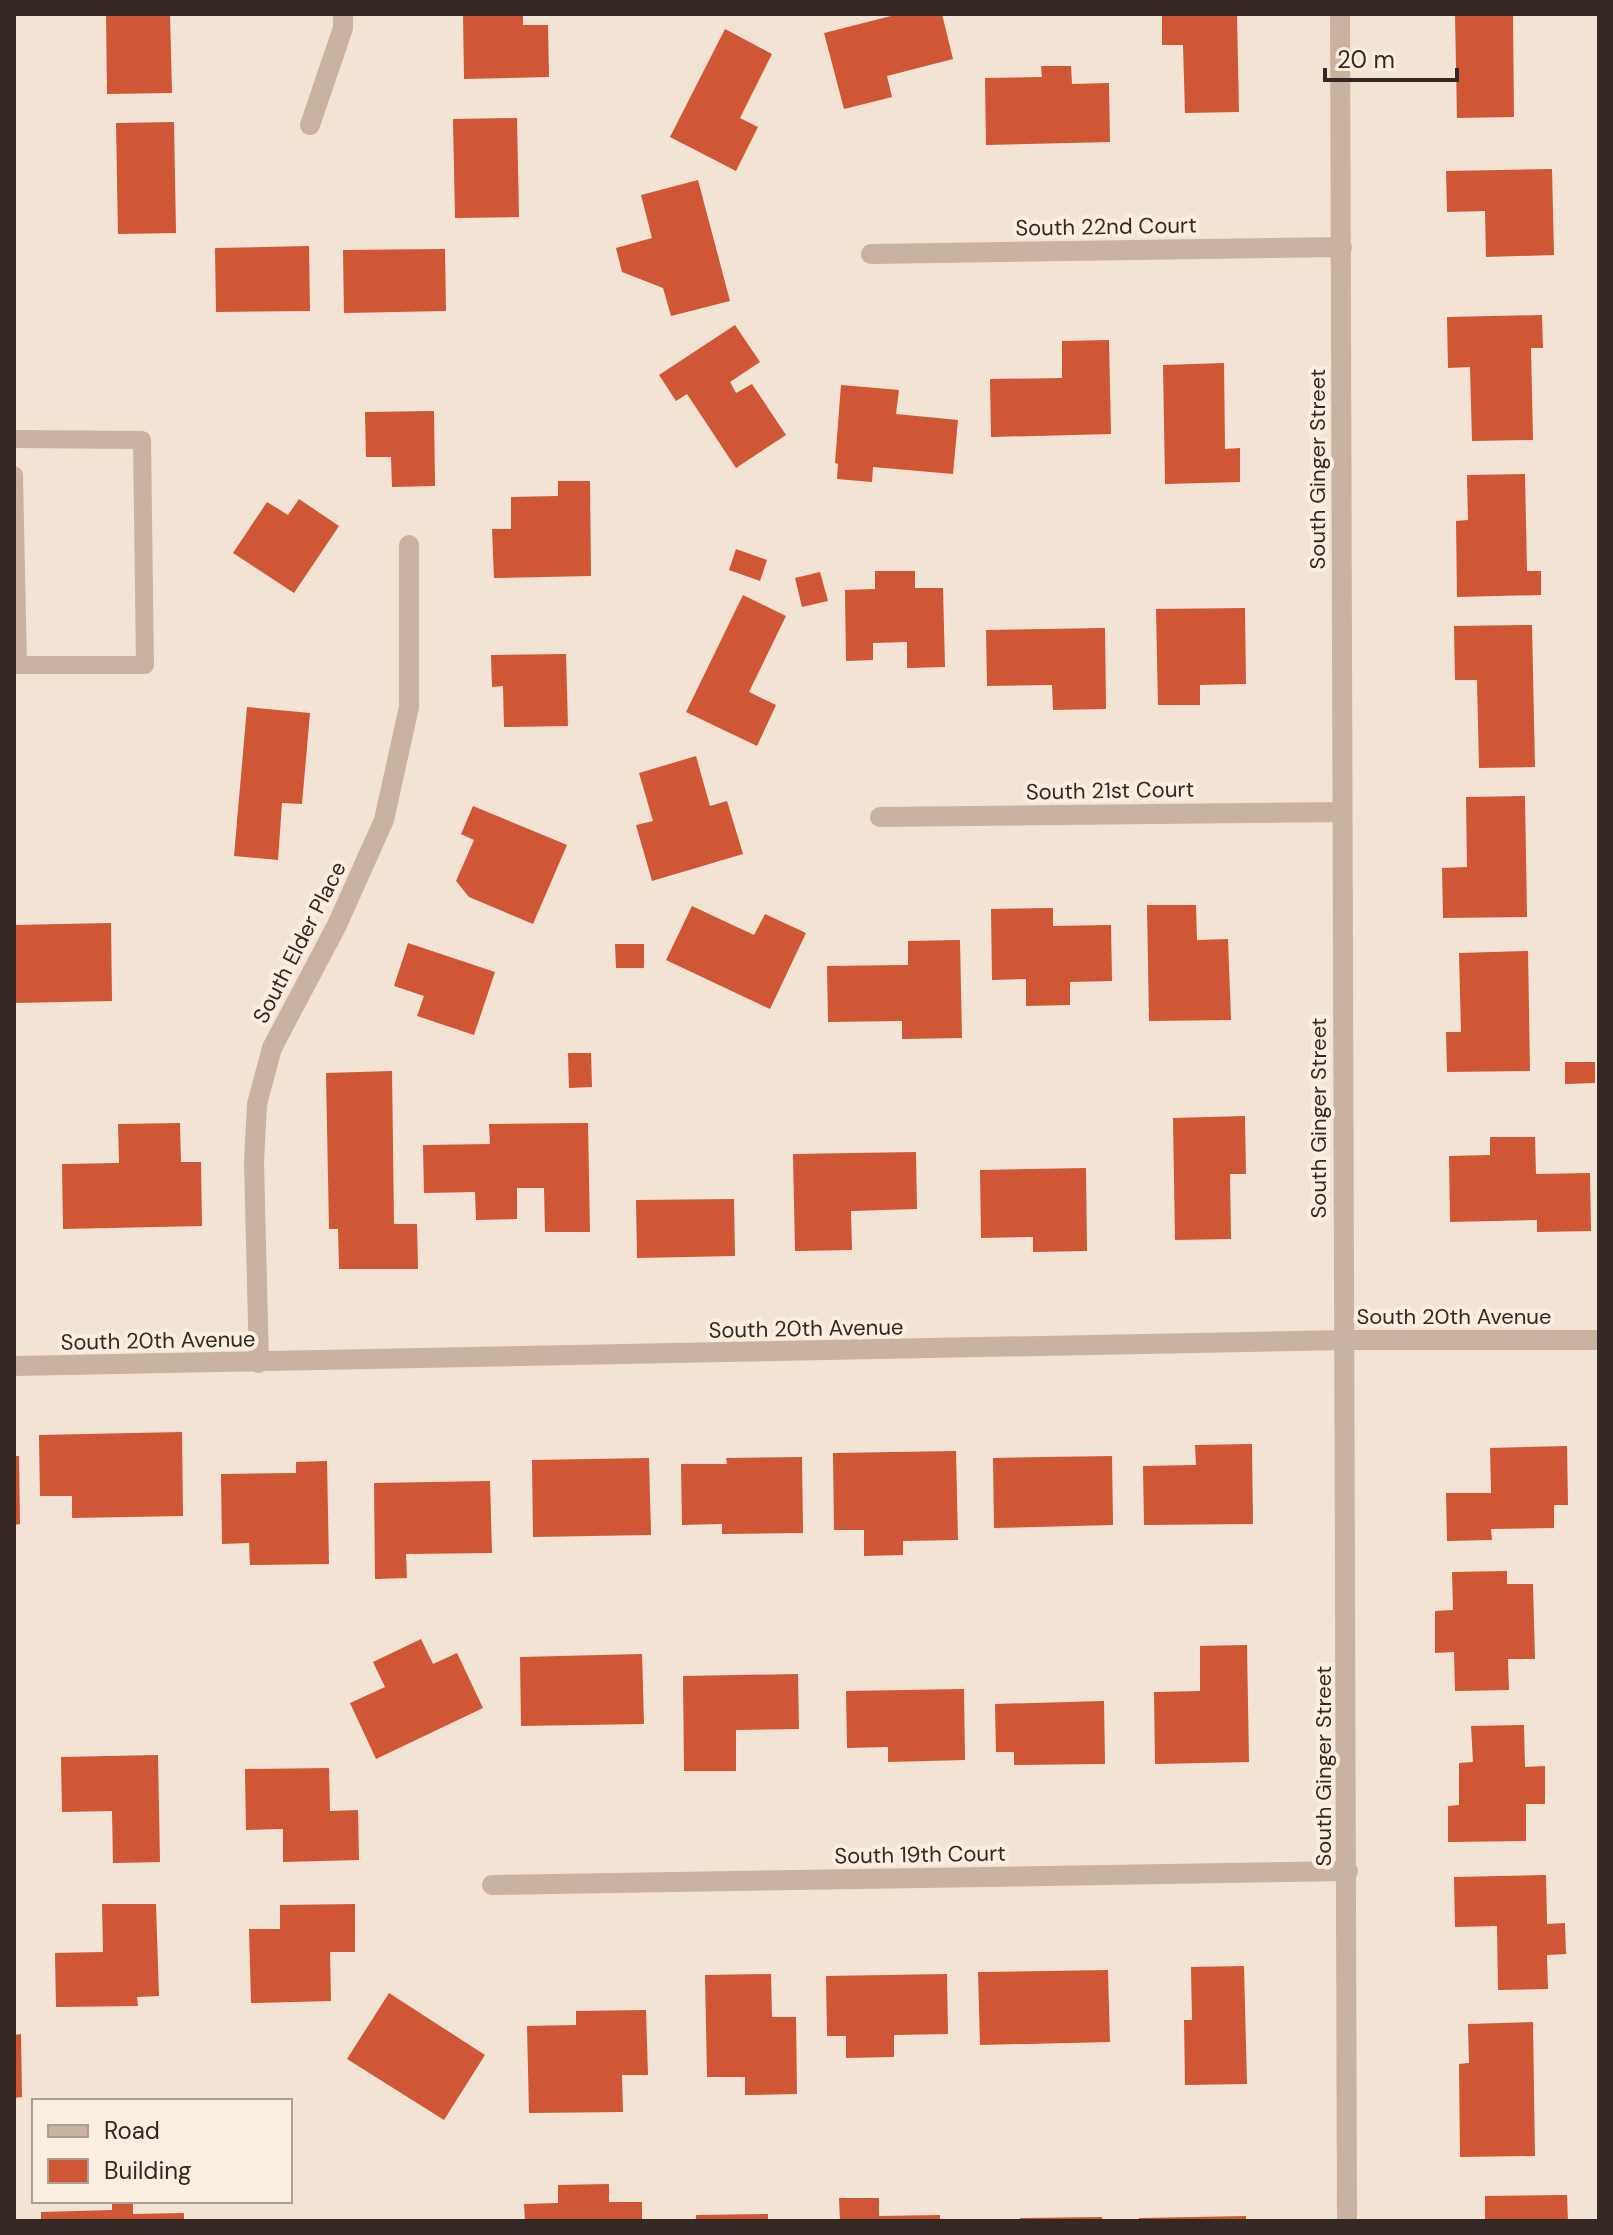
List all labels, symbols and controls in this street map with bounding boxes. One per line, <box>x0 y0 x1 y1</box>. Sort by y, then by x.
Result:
scale bar <box>1325 32 1457 82</box>
text: 20 m <box>1337 44 1395 75</box>
street label: South 22nd Court <box>1015 210 1197 243</box>
street label: South Ginger Street <box>1303 369 1332 569</box>
street label: South 21st Court <box>1026 775 1194 806</box>
street label: South Elder Place <box>246 856 353 1028</box>
street label: South Ginger Street <box>1304 1018 1333 1218</box>
street label: South 20th Avenue <box>1357 1302 1551 1331</box>
street label: South 20th Avenue <box>708 1312 904 1345</box>
street label: South 20th Avenue <box>60 1324 256 1357</box>
street label: South Ginger Street <box>1309 1666 1338 1866</box>
street label: South 19th Court <box>834 1839 1006 1870</box>
legend <box>32 2099 292 2203</box>
text: Road <box>104 2115 160 2146</box>
text: Building <box>104 2155 191 2186</box>

